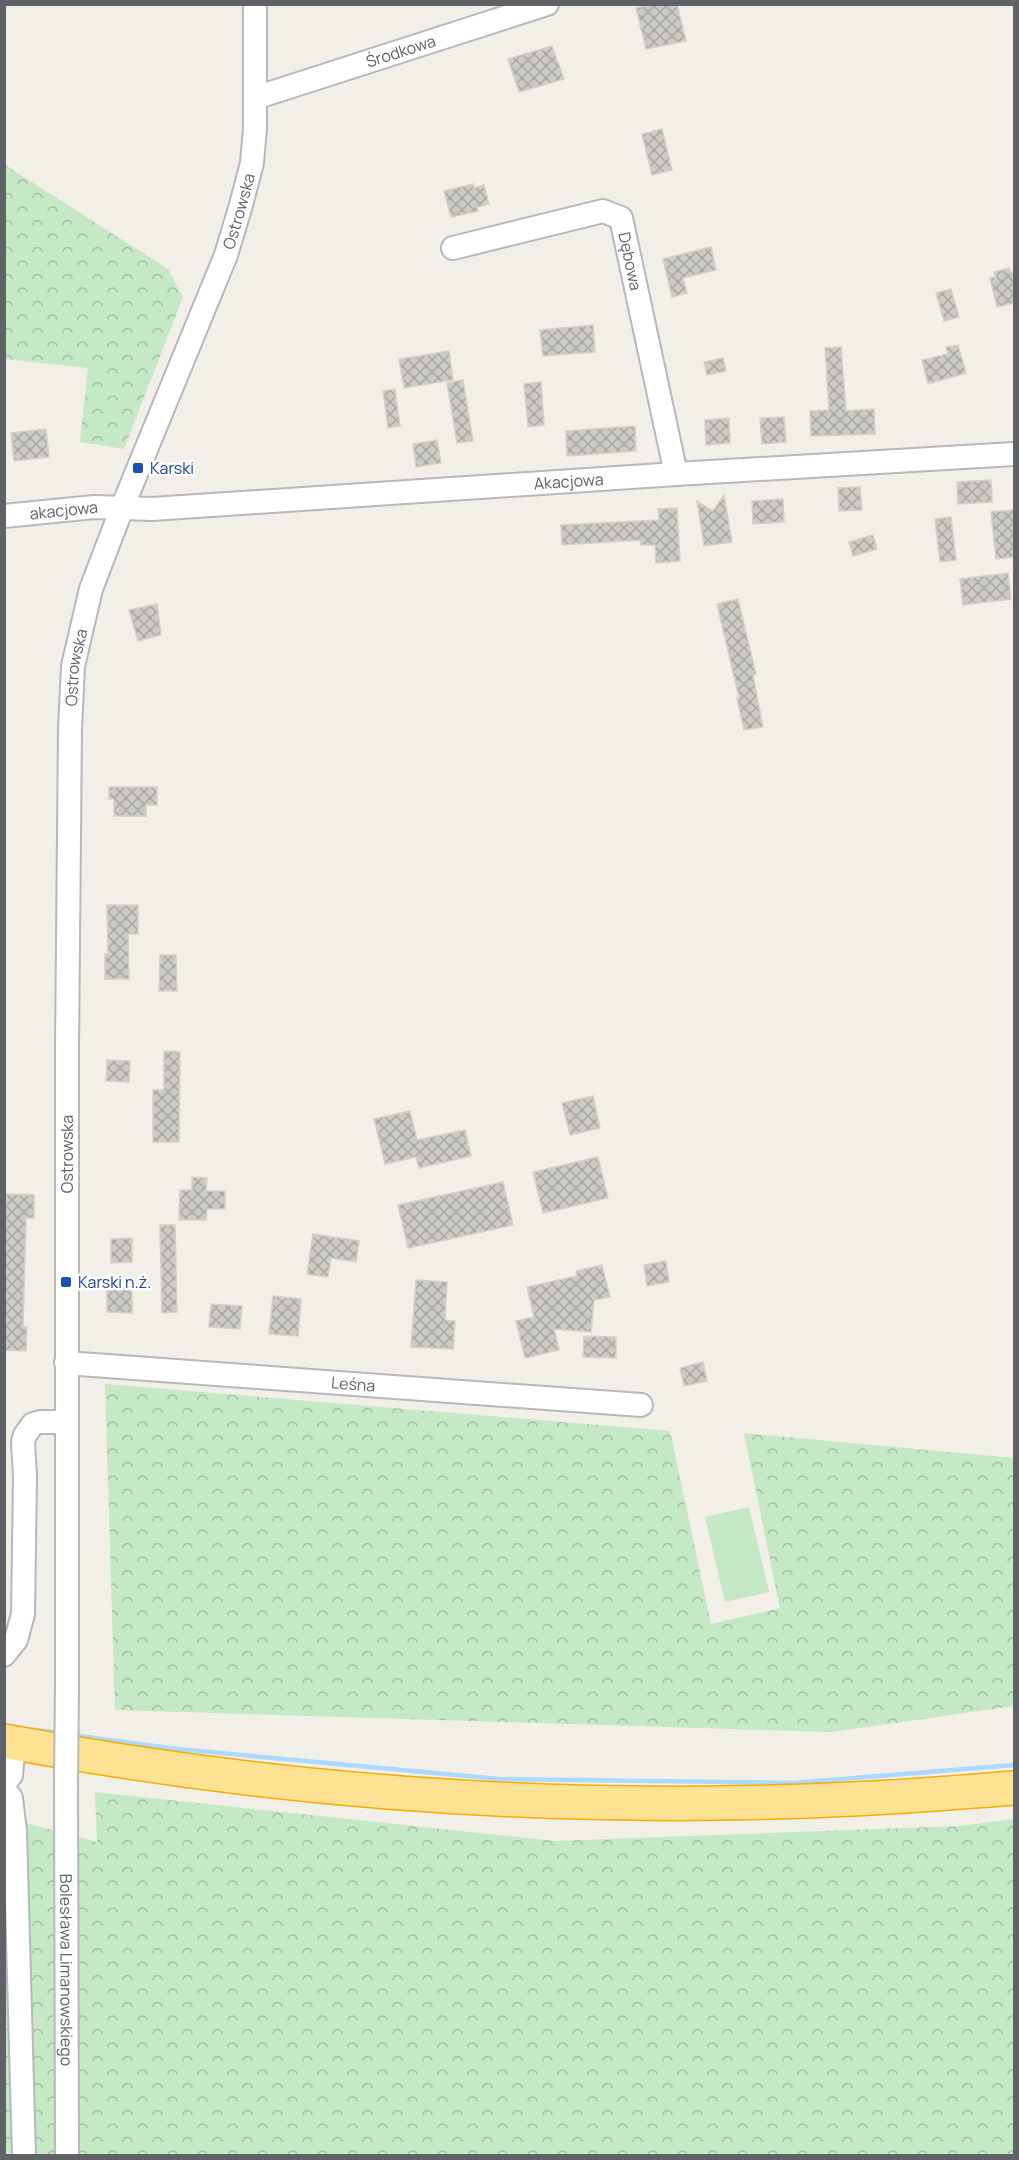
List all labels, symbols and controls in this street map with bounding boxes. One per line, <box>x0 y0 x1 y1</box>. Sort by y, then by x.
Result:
street label: Środkowa <box>363 30 438 73</box>
street label: Ostrowska <box>217 171 260 252</box>
street label: Dębowa <box>613 230 647 293</box>
place label: Karski <box>150 457 194 479</box>
marker: Karski <box>131 461 145 475</box>
street label: Akacjowa <box>533 468 604 494</box>
street label: akacjowa <box>29 496 99 524</box>
street label: Ostrowska <box>60 626 92 707</box>
street label: Ostrowska <box>56 1115 78 1193</box>
place label: Karski n.ż. <box>78 1271 151 1293</box>
marker: Karski n.ż. <box>59 1275 73 1289</box>
street label: Leśna <box>330 1371 376 1397</box>
street label: Bolesława Limanowskiego <box>55 1874 78 2066</box>

